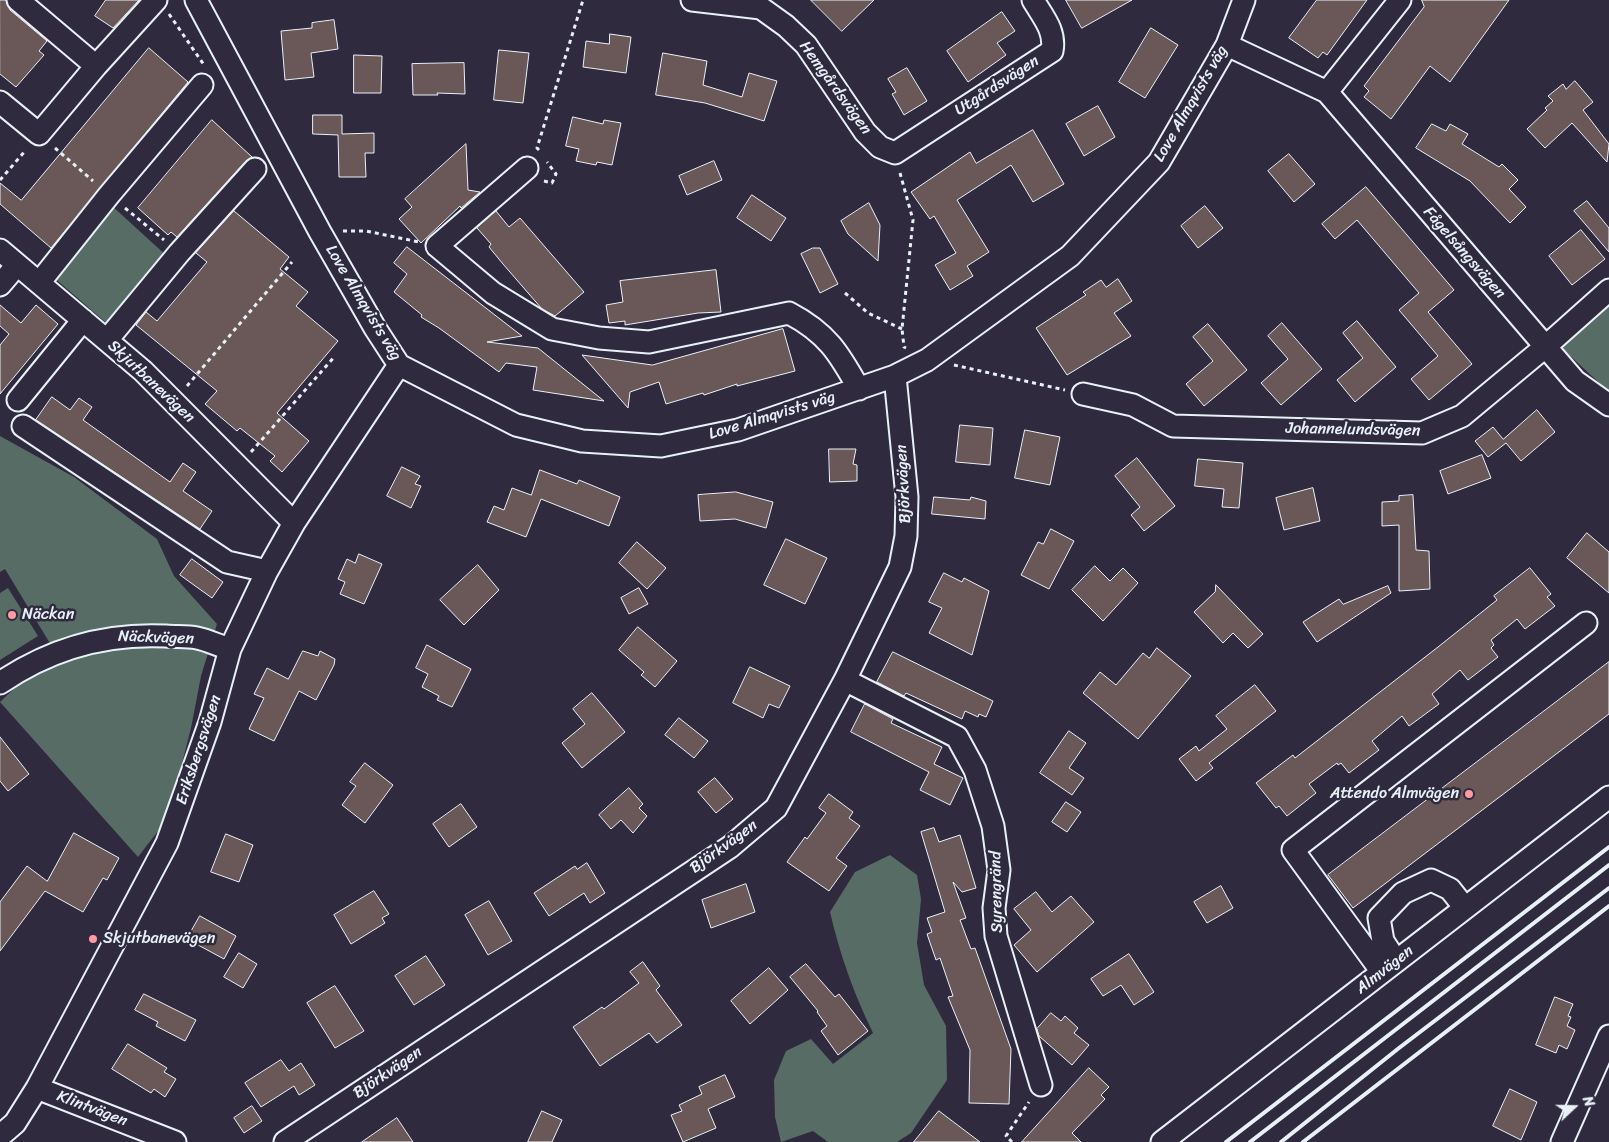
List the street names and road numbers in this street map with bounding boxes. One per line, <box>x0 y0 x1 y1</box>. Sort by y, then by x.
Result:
street label: Hemgårdsvägen <box>795 38 875 138</box>
street label: Love Almqvists väg <box>1150 42 1232 166</box>
street label: Utgårdsvägen <box>951 52 1043 120</box>
street label: Fågelsångsvägen <box>1419 203 1509 303</box>
street label: Love Almqvists väg <box>321 242 405 364</box>
street label: Skjutbanevägen <box>103 337 199 427</box>
street label: Love Almqvists väg <box>706 388 838 444</box>
street label: Johannelundsvägen <box>1285 419 1421 441</box>
street label: Björkvägen <box>892 444 916 524</box>
street label: Näckvägen <box>118 627 194 649</box>
street label: Eriksbergsvägen <box>172 693 226 807</box>
street label: Björkvägen <box>686 816 762 878</box>
street label: Syrengränd <box>987 851 1007 933</box>
street label: Almvägen <box>1352 942 1418 998</box>
street label: Björkvägen <box>350 1043 426 1103</box>
street label: Klintvägen <box>54 1087 130 1131</box>

